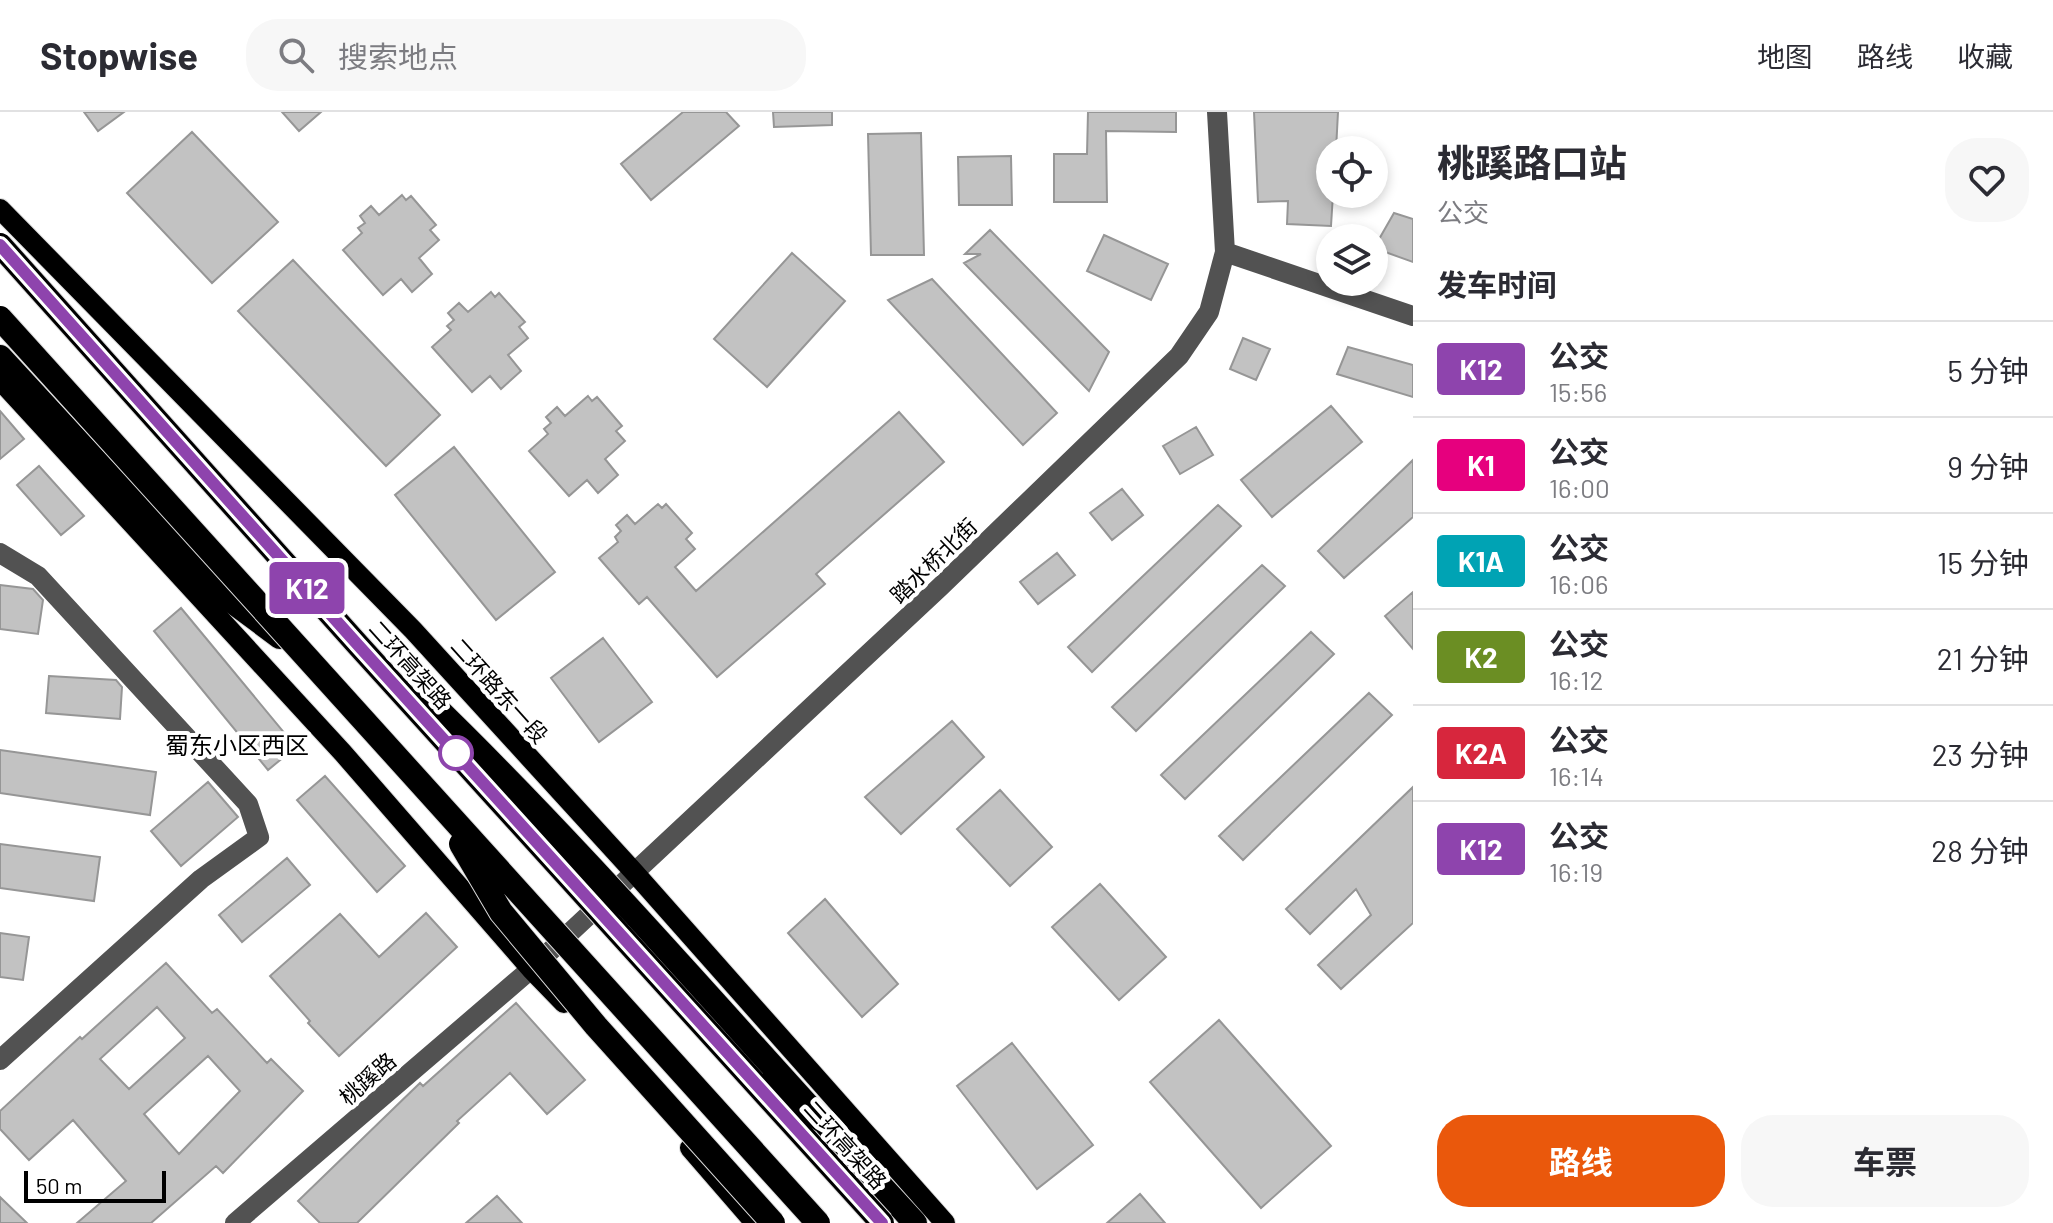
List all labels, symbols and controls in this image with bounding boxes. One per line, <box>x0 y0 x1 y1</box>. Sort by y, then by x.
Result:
search box <box>246 19 806 91</box>
text: Stopwise <box>40 32 198 78</box>
icon: search <box>274 33 318 77</box>
text: 搜索地点 <box>338 38 458 74</box>
text: 地图 <box>1757 39 1813 73</box>
text: 路线 <box>1857 39 1913 73</box>
text: 收藏 <box>1957 39 2013 73</box>
map controls <box>1316 136 1388 296</box>
button: locate <box>1316 136 1388 208</box>
button: heart <box>1945 138 2029 222</box>
text: 桃蹊路口站 <box>1437 139 1627 185</box>
text: 公交 <box>1437 196 1489 227</box>
button: layers <box>1316 224 1388 296</box>
text: 发车时间 <box>1437 266 1557 302</box>
text: 公交 <box>1549 337 1609 373</box>
text: K12 <box>1459 352 1503 386</box>
text: 5 分钟 <box>1948 352 2029 388</box>
text: 15:56 <box>1549 376 1607 407</box>
text: 公交 <box>1549 433 1609 469</box>
text: K1 <box>1467 448 1495 482</box>
text: 9 分钟 <box>1947 448 2029 484</box>
text: 16:00 <box>1549 472 1610 503</box>
street label: 踏水桥北街 <box>884 512 982 608</box>
text: 公交 <box>1549 529 1609 565</box>
text: K1A <box>1458 544 1504 578</box>
text: 15 分钟 <box>1937 544 2029 580</box>
line badge: K12 <box>261 562 353 614</box>
text: 16:06 <box>1549 568 1608 599</box>
text: K12 <box>285 571 329 605</box>
street label: 二环高架路 <box>365 614 457 714</box>
text: 公交 <box>1549 625 1609 661</box>
street label: 二环路东一段 <box>446 632 554 748</box>
text: K2 <box>1464 640 1498 674</box>
text: 21 分钟 <box>1937 640 2029 676</box>
text: 16:12 <box>1549 664 1603 695</box>
text: 公交 <box>1549 721 1609 757</box>
district label: 蜀东小区西区 <box>165 730 309 759</box>
unlabelled marker <box>439 736 473 770</box>
text: K2A <box>1455 736 1507 770</box>
text: 23 分钟 <box>1932 736 2029 772</box>
text: 16:14 <box>1549 760 1604 791</box>
text: 公交 <box>1549 817 1609 853</box>
text: K12 <box>1459 832 1503 866</box>
text: 28 分钟 <box>1931 832 2029 868</box>
text: 16:19 <box>1549 856 1603 887</box>
street label: 桃蹊路 <box>334 1047 400 1109</box>
street label: 二环高架路 <box>800 1094 892 1194</box>
button: 路线 <box>1437 1115 1725 1207</box>
button: 车票 <box>1741 1115 2029 1207</box>
scale bar <box>24 1167 166 1203</box>
text: 50 m <box>36 1172 82 1198</box>

